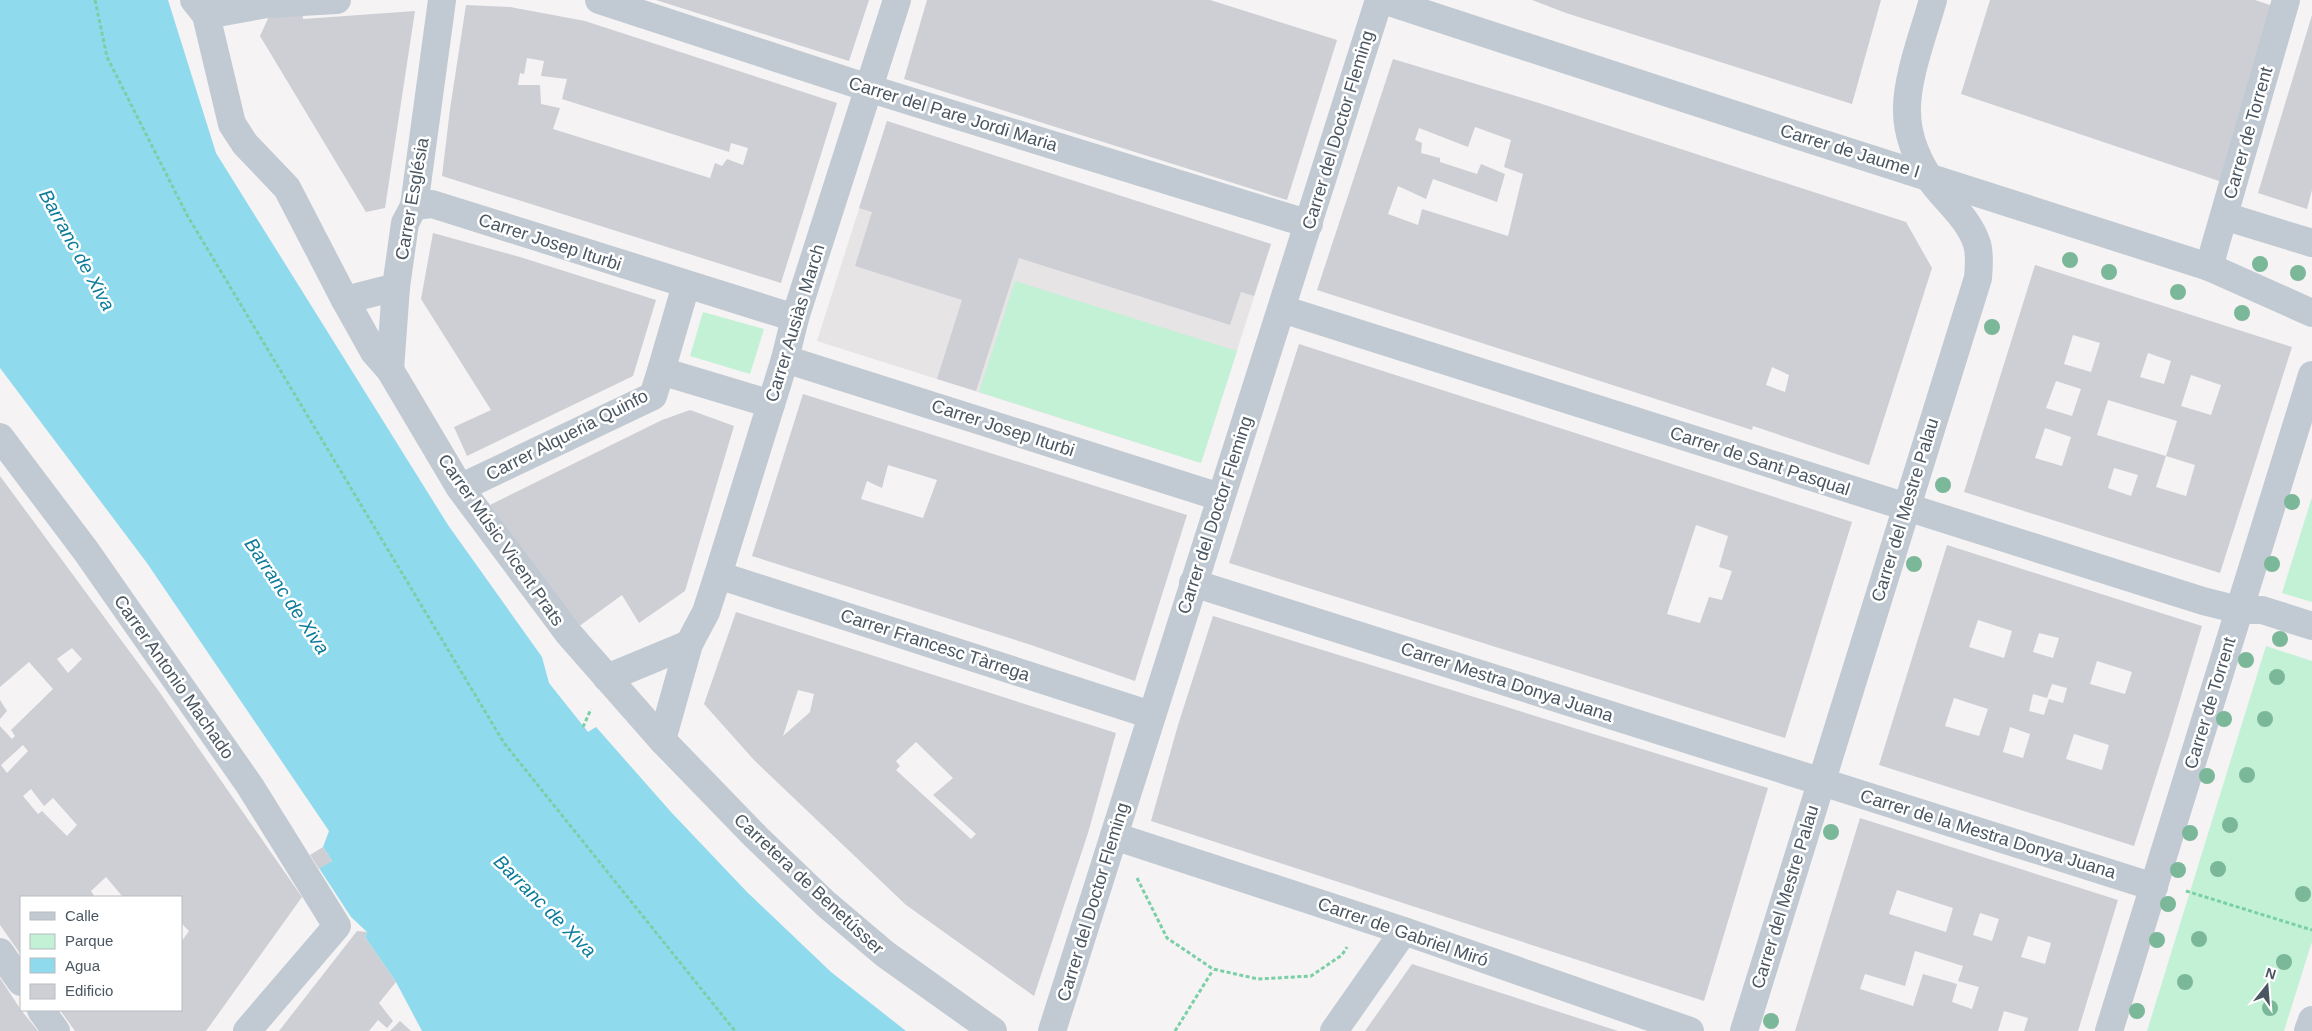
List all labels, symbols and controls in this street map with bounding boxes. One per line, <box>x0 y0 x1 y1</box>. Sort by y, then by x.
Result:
street label: Carrer del Doctor Fleming <box>1298 28 1378 232</box>
street label: Carrer de Torrent <box>2220 65 2276 201</box>
street label: Carrer del Pare Jordi Maria <box>846 73 1061 156</box>
street label: Carrer de Jaume I <box>1778 120 1922 182</box>
street label: Carrer Església <box>391 135 433 262</box>
water label: Barranc de Xiva <box>35 186 119 314</box>
street label: Carrer Josep Iturbi <box>476 209 624 275</box>
street label: Carrer Ausiàs March <box>761 242 829 404</box>
street label: Carrer Alqueria Quinfo <box>483 385 651 485</box>
street label: Carrer Josep Iturbi <box>929 395 1077 461</box>
street label: Carrer del Doctor Fleming <box>1173 413 1257 617</box>
street label: Carrer del Mestre Palau <box>1868 416 1942 604</box>
street label: Carrer de Sant Pasqual <box>1667 422 1853 500</box>
street label: Carrer Músic Vicent Prats <box>434 450 568 630</box>
water label: Barranc de Xiva <box>240 534 334 658</box>
street label: Carrer Antonio Machado <box>110 591 238 763</box>
street label: Carrer Francesc Tàrrega <box>838 605 1033 685</box>
street label: Carrer de Torrent <box>2180 635 2240 771</box>
street label: Carrer Mestra Donya Juana <box>1398 638 1617 726</box>
street label: Carrer de la Mestra Donya Juana <box>1858 786 2119 883</box>
street label: Carrer del Doctor Fleming <box>1053 800 1133 1004</box>
street label: Carrer del Mestre Palau <box>1748 803 1822 991</box>
street label: Carretera de Benetússer <box>730 809 888 959</box>
water label: Barranc de Xiva <box>490 851 600 961</box>
street label: Carrer de Gabriel Miró <box>1315 893 1491 971</box>
legend <box>20 896 182 1011</box>
text: Calle <box>65 907 99 924</box>
text: Parque <box>65 932 113 949</box>
text: Agua <box>65 957 101 974</box>
north arrow <box>2242 961 2292 1011</box>
text: N <box>2264 964 2278 983</box>
text: Edificio <box>65 982 113 999</box>

